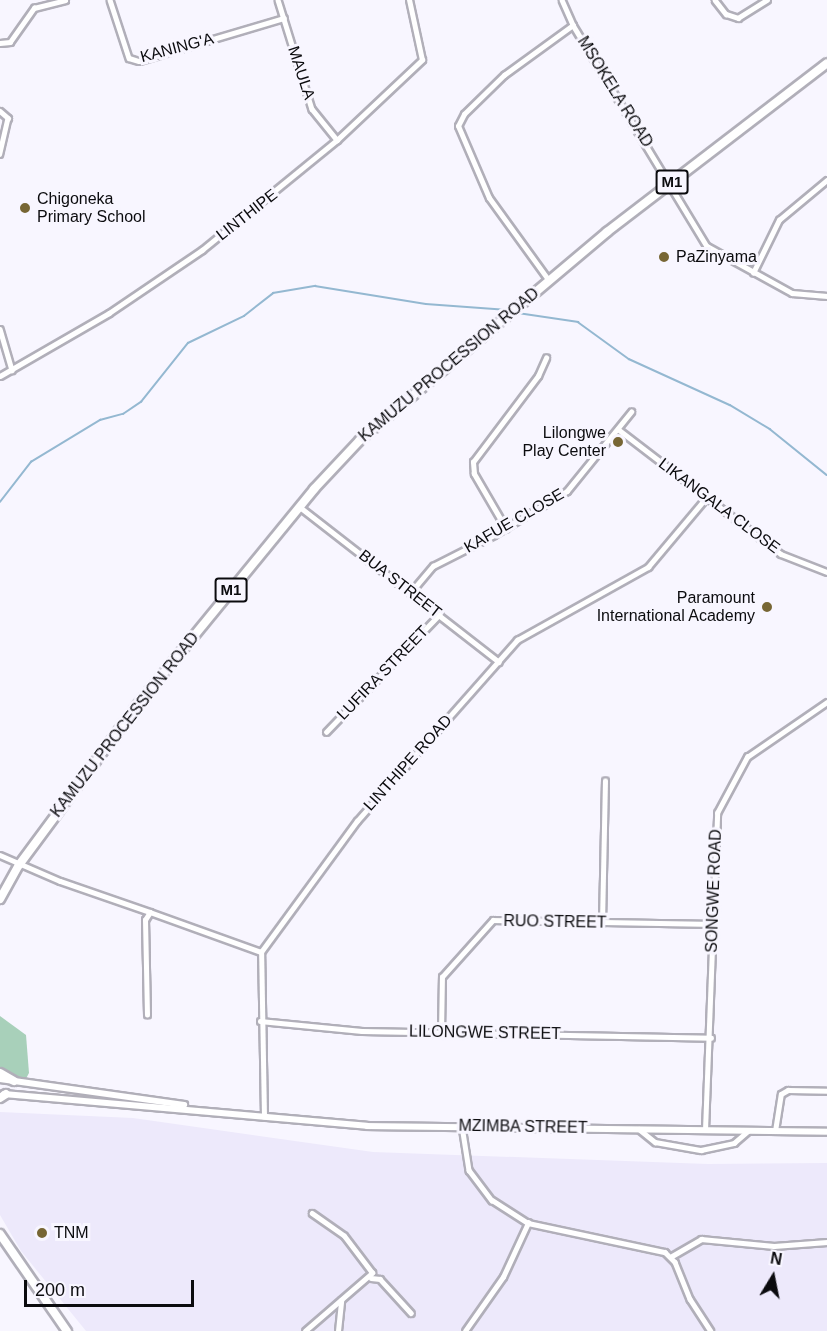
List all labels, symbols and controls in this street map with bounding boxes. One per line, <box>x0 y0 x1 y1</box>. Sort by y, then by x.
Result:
street label: KANING'A <box>138 29 216 67</box>
street label: MSOKELA ROAD <box>573 33 657 151</box>
street label: MAULA <box>283 44 319 102</box>
road number: M1 <box>656 170 688 194</box>
street label: LINTHIPE <box>213 185 281 245</box>
place label: Chigoneka Primary School <box>37 189 145 227</box>
marker: Chigoneka Primary School <box>18 201 32 215</box>
place label: PaZinyama <box>676 247 757 267</box>
marker: PaZinyama <box>657 250 671 264</box>
street label: KAMUZU PROCESSION ROAD <box>355 284 543 446</box>
place label: Lilongwe Play Center <box>522 423 606 461</box>
marker: Lilongwe Play Center <box>611 435 625 449</box>
street label: LIKANGALA CLOSE <box>654 454 784 558</box>
street label: KAFUE CLOSE <box>461 485 567 557</box>
street label: BUA STREET <box>355 546 445 622</box>
road number: M1 <box>214 578 248 602</box>
place label: Paramount International Academy <box>596 588 755 626</box>
marker: Paramount International Academy <box>760 600 774 614</box>
street label: LUFIRA STREET <box>333 622 433 724</box>
street label: KAMUZU PROCESSION ROAD <box>47 629 203 821</box>
street label: LINTHIPE ROAD <box>360 711 456 815</box>
street label: SONGWE ROAD <box>702 829 726 953</box>
street label: RUO STREET <box>503 912 607 932</box>
street label: LILONGWE STREET <box>409 1022 561 1044</box>
street label: MZIMBA STREET <box>458 1116 588 1138</box>
place label: TNM <box>54 1223 89 1243</box>
marker: TNM <box>35 1226 49 1240</box>
north arrow <box>743 1247 803 1307</box>
text: N <box>769 1249 783 1268</box>
scale bar <box>27 1268 196 1306</box>
text: 200 m <box>35 1280 85 1300</box>

